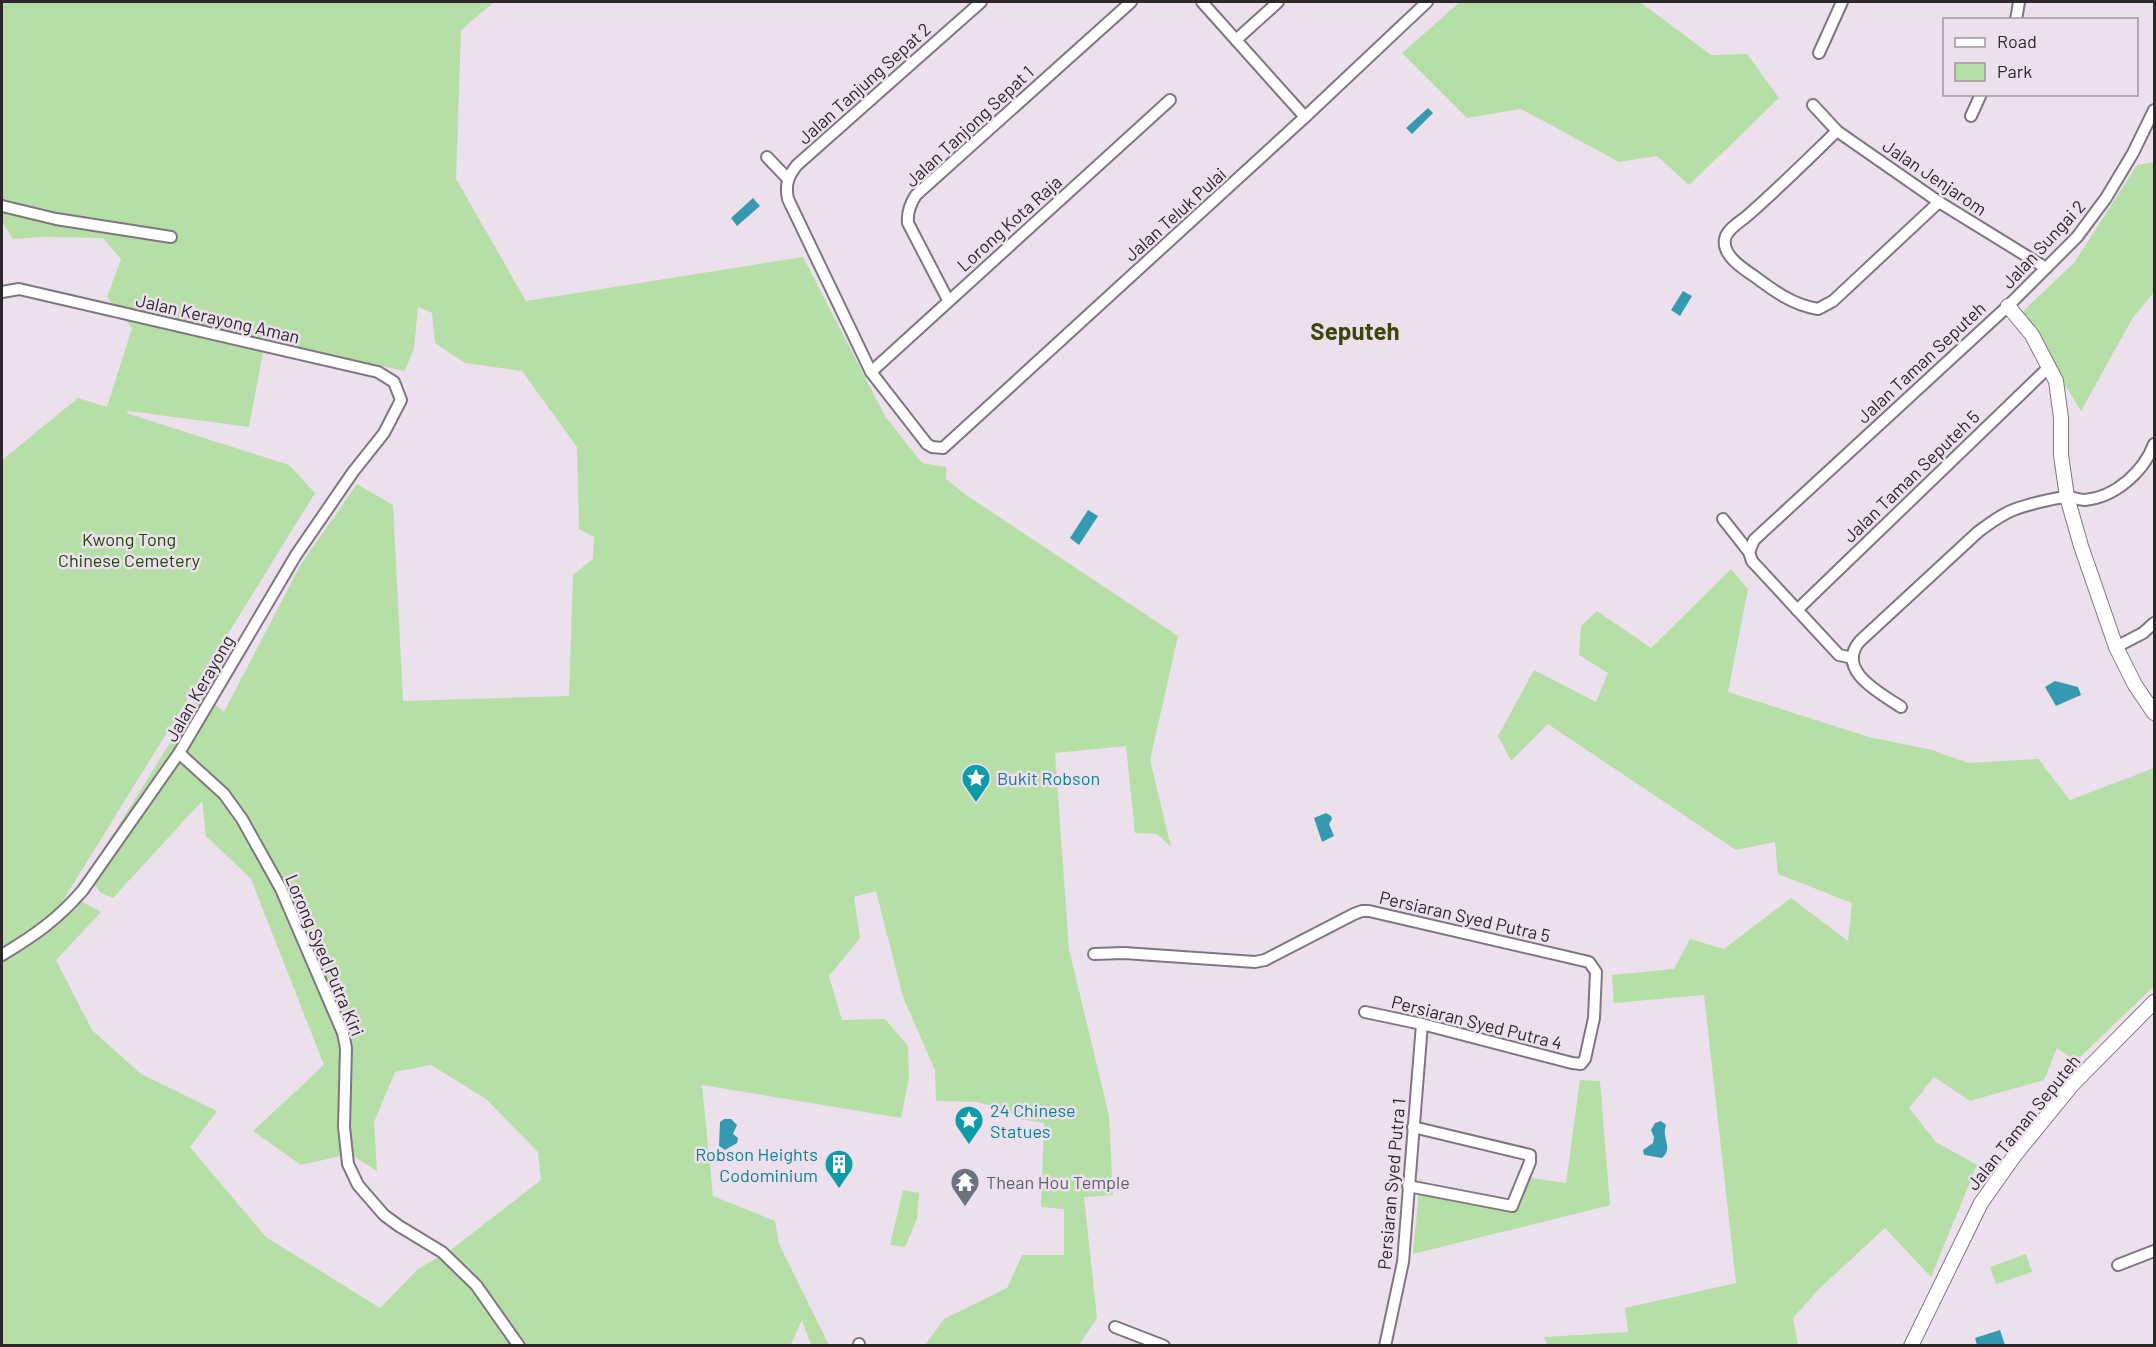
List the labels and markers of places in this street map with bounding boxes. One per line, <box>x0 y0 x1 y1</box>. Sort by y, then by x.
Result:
place icon: Bukit Robson <box>960 762 992 804</box>
place label: Bukit Robson <box>997 767 1100 789</box>
place label: 24 Chinese Statues <box>990 1099 1076 1142</box>
place icon: 24 Chinese Statues <box>953 1104 985 1146</box>
place label: Robson Heights Codominium <box>695 1143 818 1186</box>
building icon: Robson Heights Codominium <box>823 1148 855 1190</box>
temple icon: Thean Hou Temple <box>949 1166 981 1208</box>
place label: Thean Hou Temple <box>986 1171 1130 1193</box>

